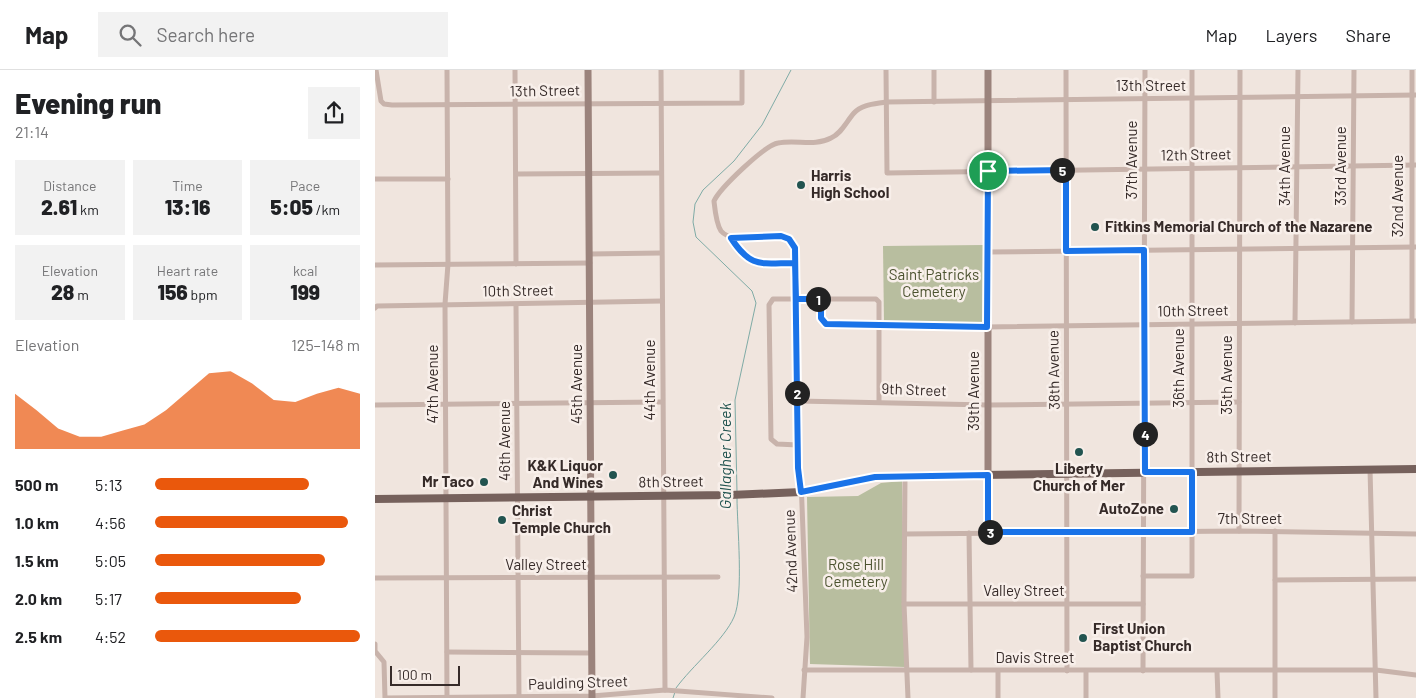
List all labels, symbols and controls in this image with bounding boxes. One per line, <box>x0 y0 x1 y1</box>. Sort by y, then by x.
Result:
search box <box>98 12 448 57</box>
text: Map <box>25 20 68 49</box>
icon: search <box>116 21 144 49</box>
text: Search here <box>156 23 255 46</box>
text: Map <box>1205 24 1237 46</box>
text: Layers <box>1265 24 1318 46</box>
text: Share <box>1346 24 1391 46</box>
street label: 13th Street <box>1116 76 1186 94</box>
street label: 13th Street <box>510 80 580 100</box>
text: Evening run <box>15 86 161 120</box>
button: share <box>308 87 360 139</box>
street label: 37th Avenue <box>1122 120 1140 200</box>
text: 21:14 <box>15 122 49 141</box>
street label: 34th Avenue <box>1275 126 1293 206</box>
street label: 33rd Avenue <box>1331 126 1349 206</box>
street label: 12th Street <box>1160 144 1232 164</box>
pin <box>967 150 1009 192</box>
street label: 32nd Avenue <box>1388 155 1406 237</box>
icon: arrive <box>974 157 1002 185</box>
pin: 5 <box>1049 158 1075 182</box>
text: 5 <box>1059 162 1066 179</box>
place label: Harris High School <box>811 166 889 201</box>
text: Distance <box>43 177 97 194</box>
text: Time <box>172 177 203 194</box>
text: Pace <box>290 177 320 194</box>
marker: Harris High School <box>795 179 807 191</box>
text: 2.61 <box>41 194 77 219</box>
text: 13:16 <box>165 194 210 219</box>
text: 5:05 <box>270 194 313 219</box>
text: km <box>77 201 99 218</box>
text: /km <box>313 201 340 218</box>
place label: Fitkins Memorial Church of the Nazarene <box>1105 217 1373 235</box>
marker: Fitkins Memorial Church of the Nazarene <box>1089 221 1101 233</box>
text: Elevation <box>42 262 98 279</box>
text: Heart rate <box>157 262 218 279</box>
text: kcal <box>293 262 317 279</box>
park label: Saint Patricks Cemetery <box>889 265 979 300</box>
text: 28 <box>51 279 74 304</box>
text: 156 <box>157 279 188 304</box>
text: 199 <box>290 279 320 304</box>
street label: 10th Street <box>482 280 554 300</box>
text: m <box>74 286 89 303</box>
text: bpm <box>188 286 218 303</box>
pin: 1 <box>805 286 831 312</box>
text: 1 <box>816 291 821 308</box>
street label: 10th Street <box>1157 300 1229 320</box>
street label: 36th Avenue <box>1169 328 1187 408</box>
street label: 38th Avenue <box>1043 330 1063 410</box>
text: Elevation <box>15 335 79 354</box>
text: 125–148 m <box>291 335 360 354</box>
street label: 35th Avenue <box>1217 335 1235 415</box>
street label: 44th Avenue <box>640 340 658 420</box>
street label: 47th Avenue <box>423 344 441 424</box>
street label: 45th Avenue <box>567 344 585 424</box>
street label: 39th Avenue <box>964 351 982 431</box>
street label: 9th Street <box>881 379 947 399</box>
pin: 2 <box>785 380 809 406</box>
text: 2 <box>794 385 801 402</box>
street label: 46th Avenue <box>495 401 513 481</box>
water label: Gallagher Creek <box>715 403 734 509</box>
pin: 4 <box>1133 422 1157 446</box>
text: 4 <box>1141 426 1150 443</box>
marker: Liberty Church of Mer <box>1073 446 1085 458</box>
street label: 8th Street <box>1206 446 1272 466</box>
place label: K&K Liquor And Wines <box>527 456 603 491</box>
place label: Liberty Church of Mer <box>1033 459 1125 494</box>
marker: K&K Liquor And Wines <box>607 469 619 481</box>
street label: 8th Street <box>638 471 704 491</box>
place label: Mr Taco <box>422 472 474 490</box>
text: 500 m <box>15 475 58 494</box>
text: 5:13 <box>95 475 123 494</box>
marker: Mr Taco <box>478 476 490 488</box>
place label: AutoZone <box>1099 499 1164 517</box>
place label: Christ Temple Church <box>512 501 611 536</box>
marker: AutoZone <box>1168 503 1180 515</box>
street label: 42nd Avenue <box>780 509 800 593</box>
street label: 7th Street <box>1218 509 1282 527</box>
text: 1.0 km <box>15 513 59 532</box>
text: 4:56 <box>95 513 126 532</box>
marker: Christ Temple Church <box>496 514 508 526</box>
pin: 3 <box>977 520 1003 544</box>
text: 3 <box>987 524 994 541</box>
text: 1.5 km <box>15 551 59 570</box>
text: 5:05 <box>95 551 126 570</box>
street label: Valley Street <box>505 555 587 573</box>
park label: Rose Hill Cemetery <box>824 555 888 590</box>
street label: Valley Street <box>983 581 1065 599</box>
text: 2.0 km <box>15 589 62 608</box>
text: 5:17 <box>95 589 122 608</box>
place label: First Union Baptist Church <box>1093 619 1192 654</box>
text: 2.5 km <box>15 627 62 646</box>
text: 4:52 <box>95 627 126 646</box>
marker: First Union Baptist Church <box>1077 632 1089 644</box>
street label: Davis Street <box>996 648 1074 666</box>
scale bar <box>390 663 460 686</box>
text: 100 m <box>397 666 432 683</box>
street label: Paulding Street <box>528 671 628 693</box>

